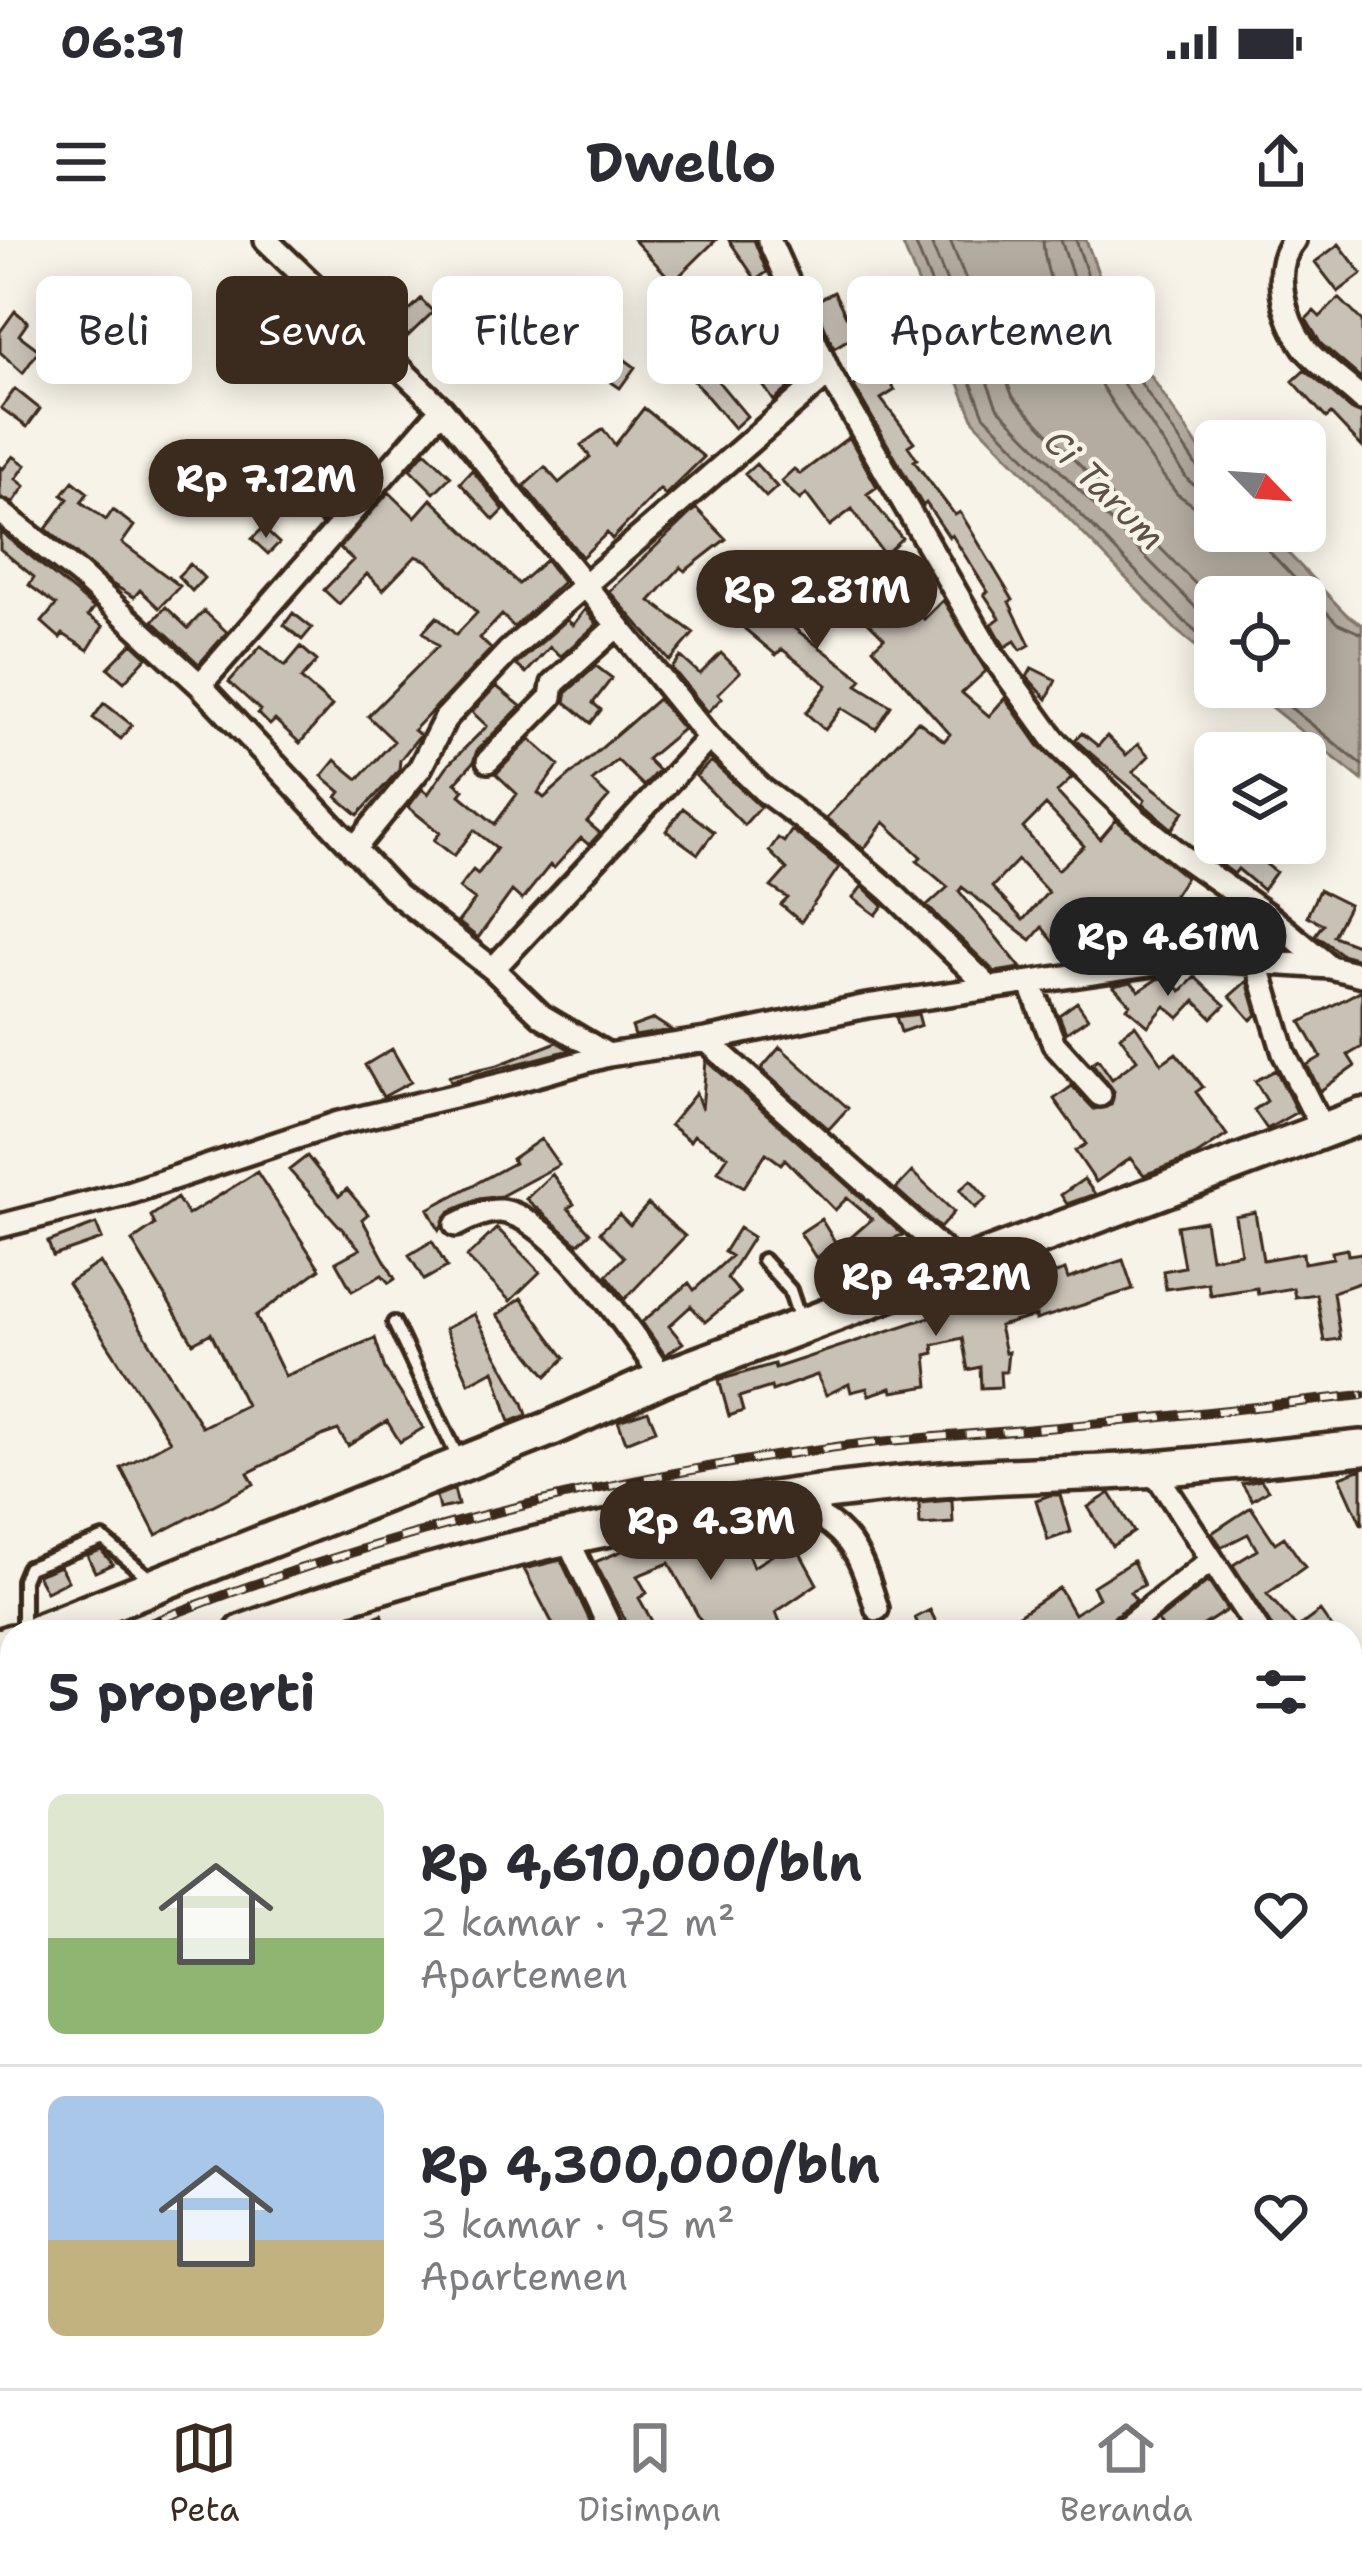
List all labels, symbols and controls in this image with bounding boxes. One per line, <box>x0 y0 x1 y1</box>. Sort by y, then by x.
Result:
text: 06:31 <box>60 12 185 72</box>
text: Dwello <box>586 126 776 198</box>
icon: menu <box>48 129 114 195</box>
icon: share <box>1248 129 1314 195</box>
chip: Beli <box>36 276 192 384</box>
chip: Sewa <box>216 276 408 384</box>
chip: Filter <box>432 276 623 384</box>
chip: Baru <box>647 276 823 384</box>
chip: Apartemen <box>847 276 1155 384</box>
water label: Ci Tarum <box>1033 418 1176 561</box>
north arrow <box>1194 420 1326 552</box>
map controls <box>1194 420 1326 864</box>
pin: Rp 7.12M <box>142 439 390 541</box>
text: Rp 7.12M <box>176 452 356 504</box>
pin: Rp 2.81M <box>693 550 941 652</box>
text: Rp 2.81M <box>723 563 911 615</box>
button: locate <box>1194 576 1326 708</box>
button: layers <box>1194 732 1326 864</box>
pin: Rp 4.61M <box>1044 897 1292 999</box>
text: Rp 4.61M <box>1076 910 1260 962</box>
pin: Rp 4.72M <box>812 1237 1060 1339</box>
text: Rp 4.72M <box>841 1250 1031 1302</box>
pin: Rp 4.3M <box>600 1481 822 1583</box>
text: Rp 4.3M <box>627 1494 795 1546</box>
text: 5 properti <box>48 1658 315 1726</box>
icon: filters <box>1248 1659 1314 1725</box>
text: Rp 4,610,000/bln <box>420 1828 862 1896</box>
icon: home <box>144 1842 288 1986</box>
icon: heart <box>1248 1881 1314 1947</box>
text: 2 kamar · 72 m² <box>420 1896 735 1948</box>
text: Apartemen <box>420 1948 628 2000</box>
text: Rp 4,300,000/bln <box>420 2130 880 2198</box>
icon: home <box>144 2144 288 2288</box>
icon: heart <box>1248 2183 1314 2249</box>
text: 3 kamar · 95 m² <box>420 2198 735 2250</box>
text: Apartemen <box>420 2250 628 2302</box>
tab: Peta <box>169 2415 240 2532</box>
tab: Disimpan <box>578 2415 721 2532</box>
tab: Beranda <box>1060 2415 1193 2532</box>

